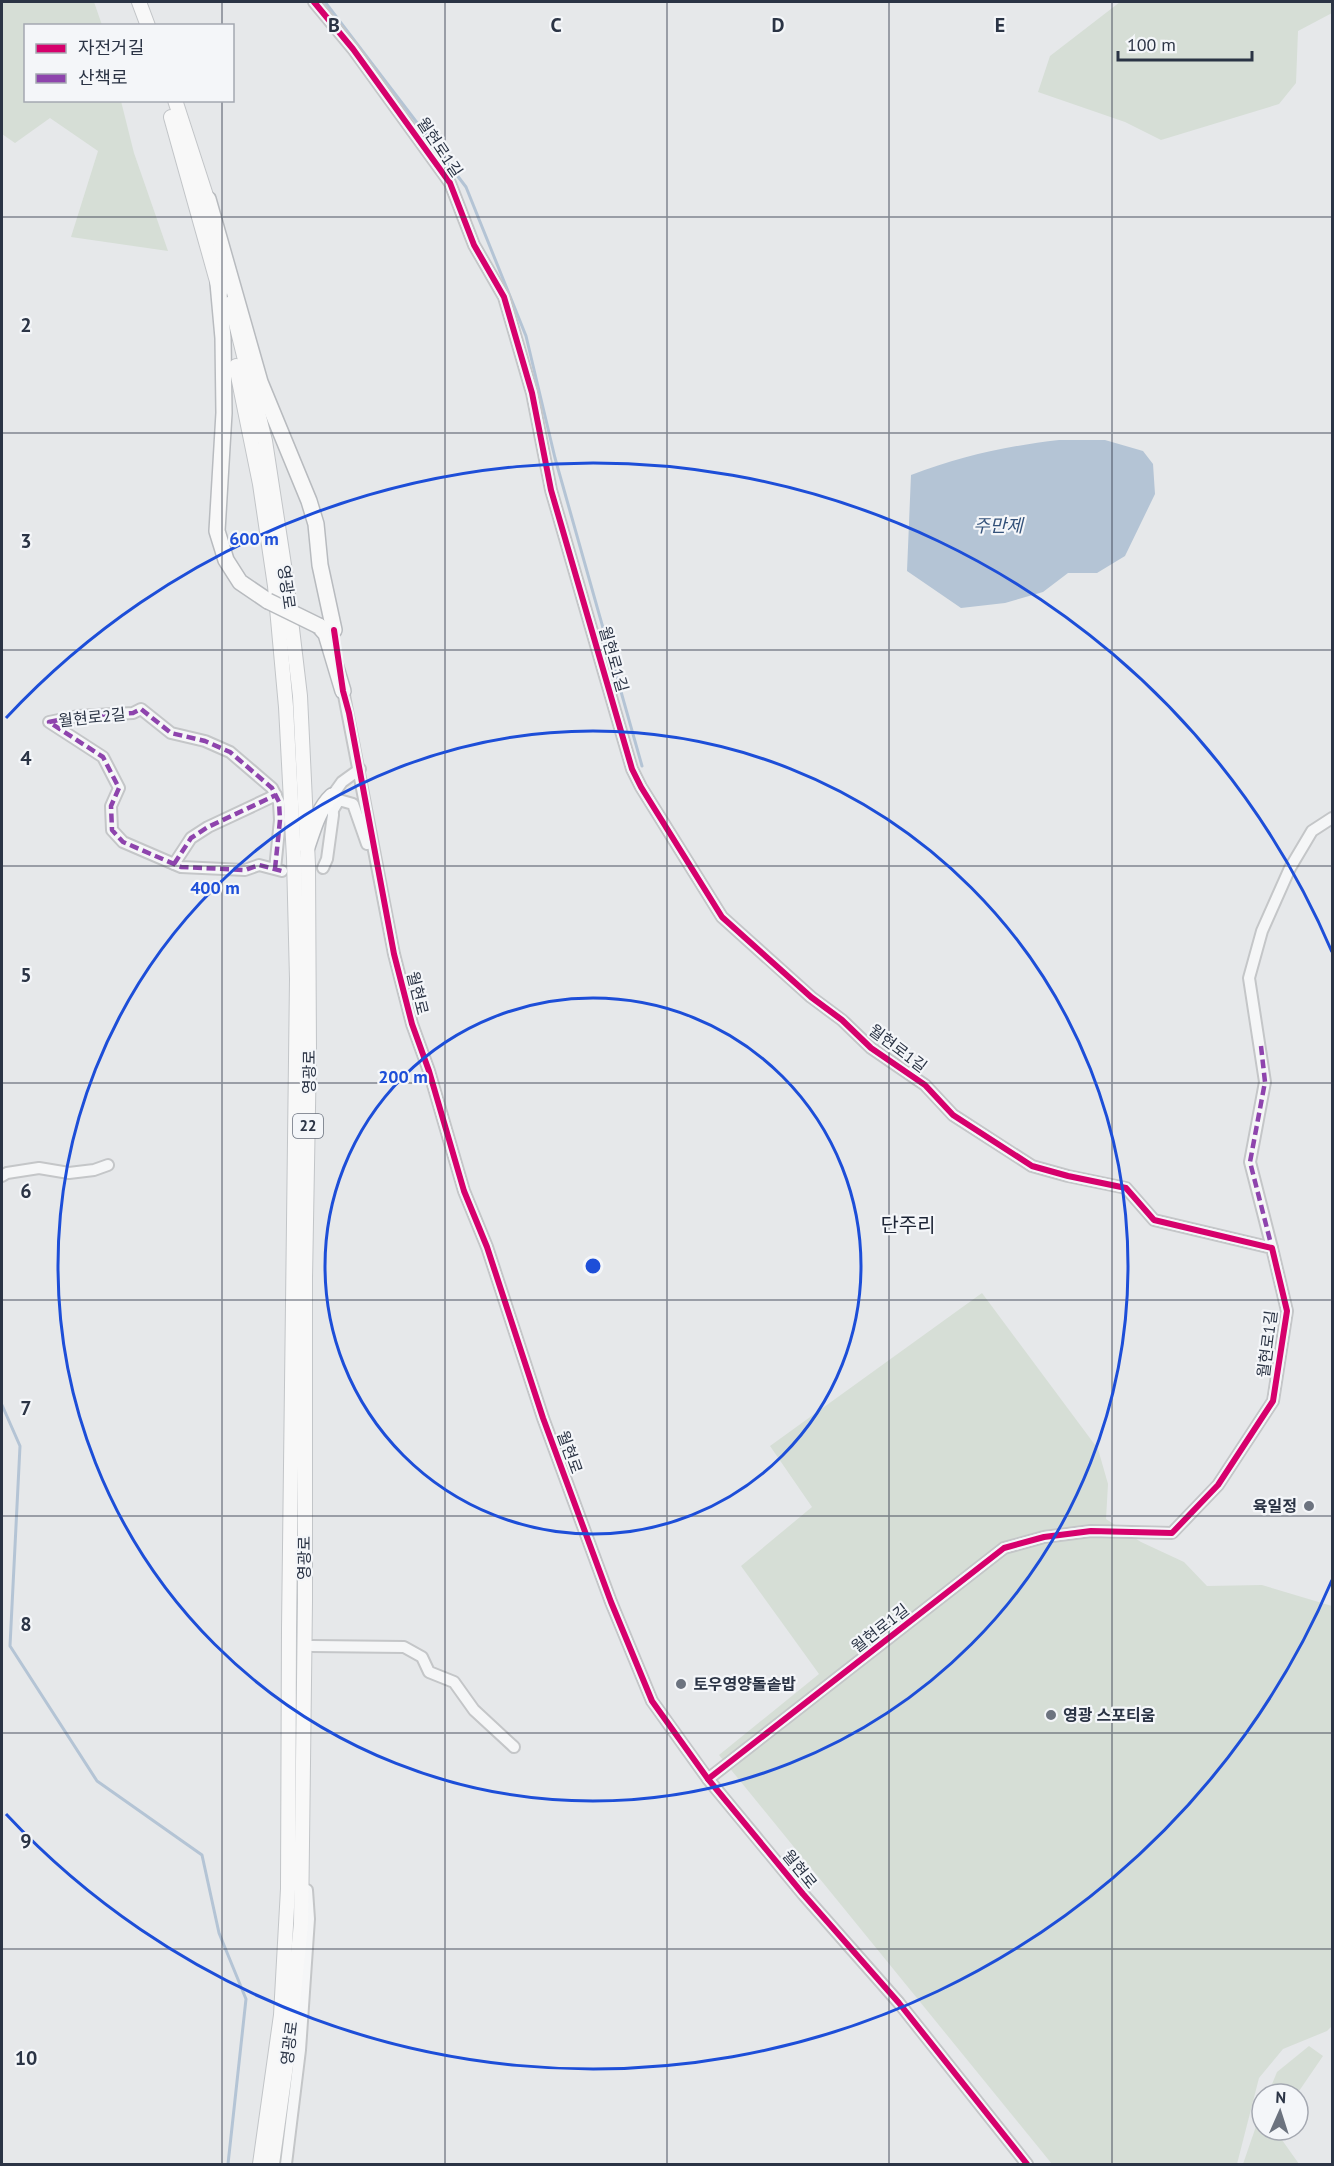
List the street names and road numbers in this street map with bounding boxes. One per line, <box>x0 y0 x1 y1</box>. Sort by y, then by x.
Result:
street label: 월현로1길 <box>413 113 467 181</box>
street label: 영광로 <box>274 564 300 611</box>
street label: 월현로1길 <box>595 624 633 694</box>
street label: 월현로2길 <box>57 704 127 730</box>
street label: 월현로 <box>403 969 433 1017</box>
street label: 월현로1길 <box>865 1020 931 1076</box>
street label: 영광로 <box>299 1050 319 1094</box>
road number: 22 <box>293 1114 323 1138</box>
street label: 월현로1길 <box>1253 1309 1281 1379</box>
street label: 월현로 <box>553 1428 587 1476</box>
street label: 영광로 <box>294 1536 314 1580</box>
street label: 월현로1길 <box>847 1599 913 1657</box>
street label: 월현로 <box>778 1846 822 1893</box>
street label: 영광로 <box>276 2020 302 2066</box>

